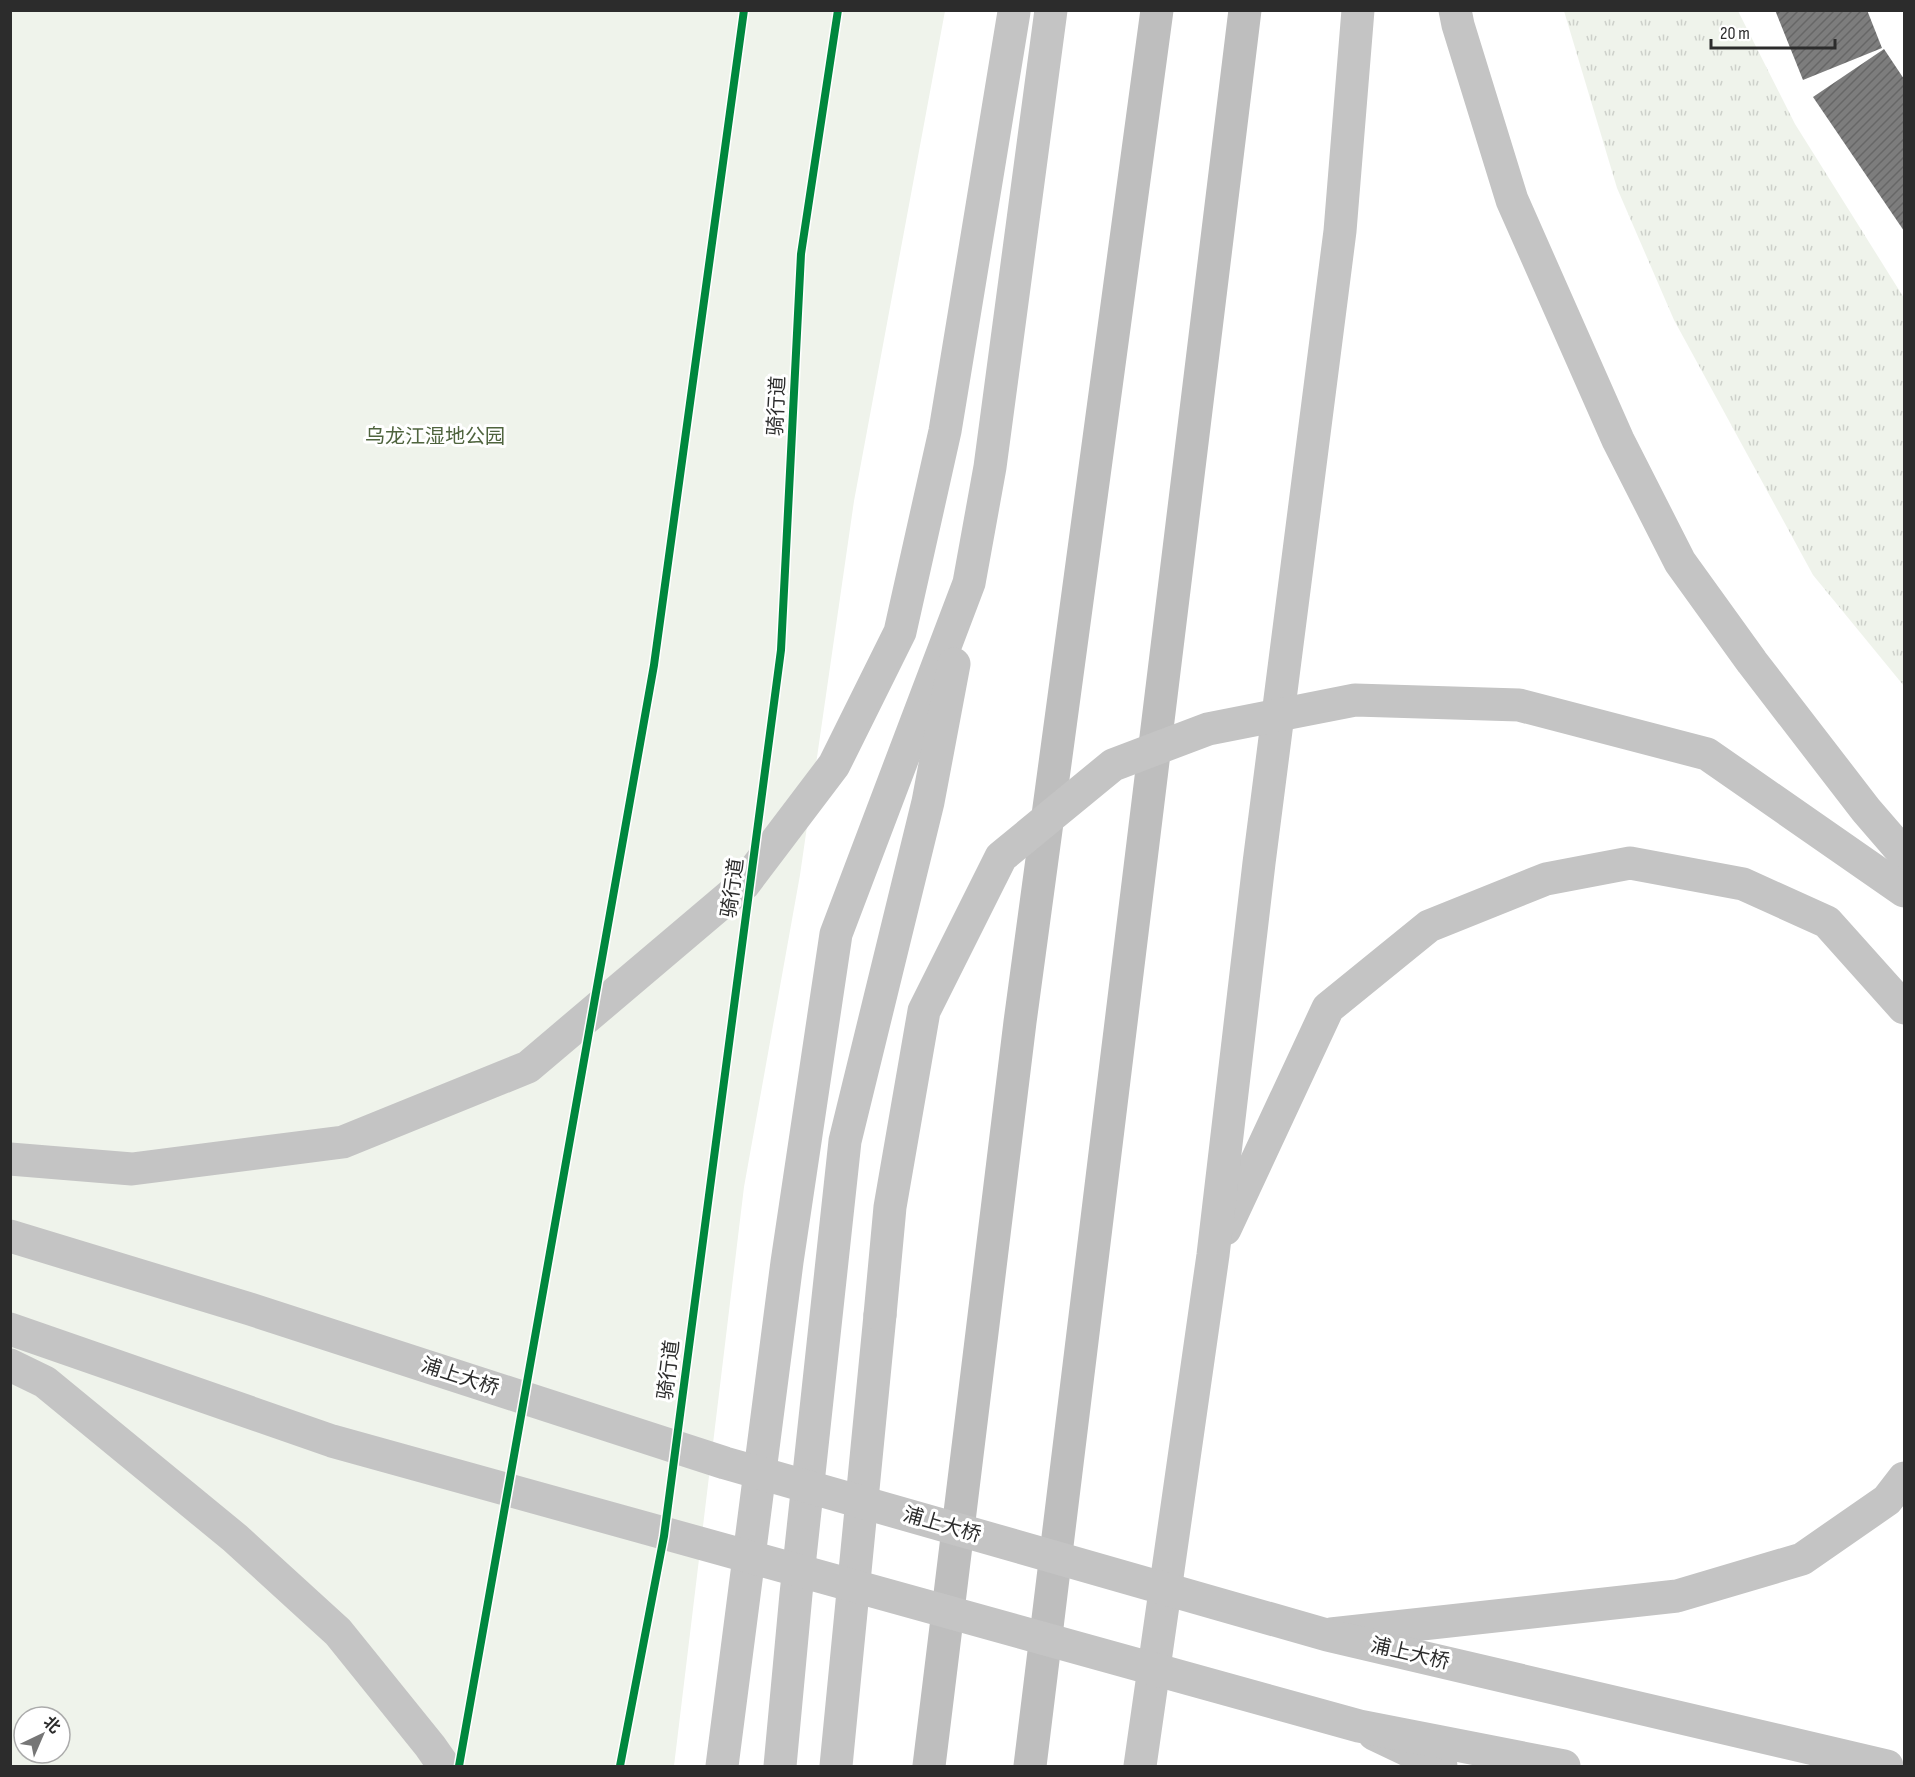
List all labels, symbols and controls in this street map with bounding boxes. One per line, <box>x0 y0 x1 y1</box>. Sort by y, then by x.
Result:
scale bar <box>1711 12 1836 50</box>
text: 20 m <box>1720 23 1750 44</box>
street label: 骑行道 <box>763 375 791 437</box>
park label: 乌龙江湿地公园 <box>365 425 505 449</box>
street label: 骑行道 <box>717 857 749 919</box>
street label: 骑行道 <box>653 1339 685 1401</box>
street label: 浦上大桥 <box>418 1353 502 1401</box>
street label: 浦上大桥 <box>900 1502 984 1548</box>
street label: 浦上大桥 <box>1368 1633 1452 1675</box>
north arrow <box>12 1705 72 1765</box>
text: 北 <box>39 1713 64 1738</box>

